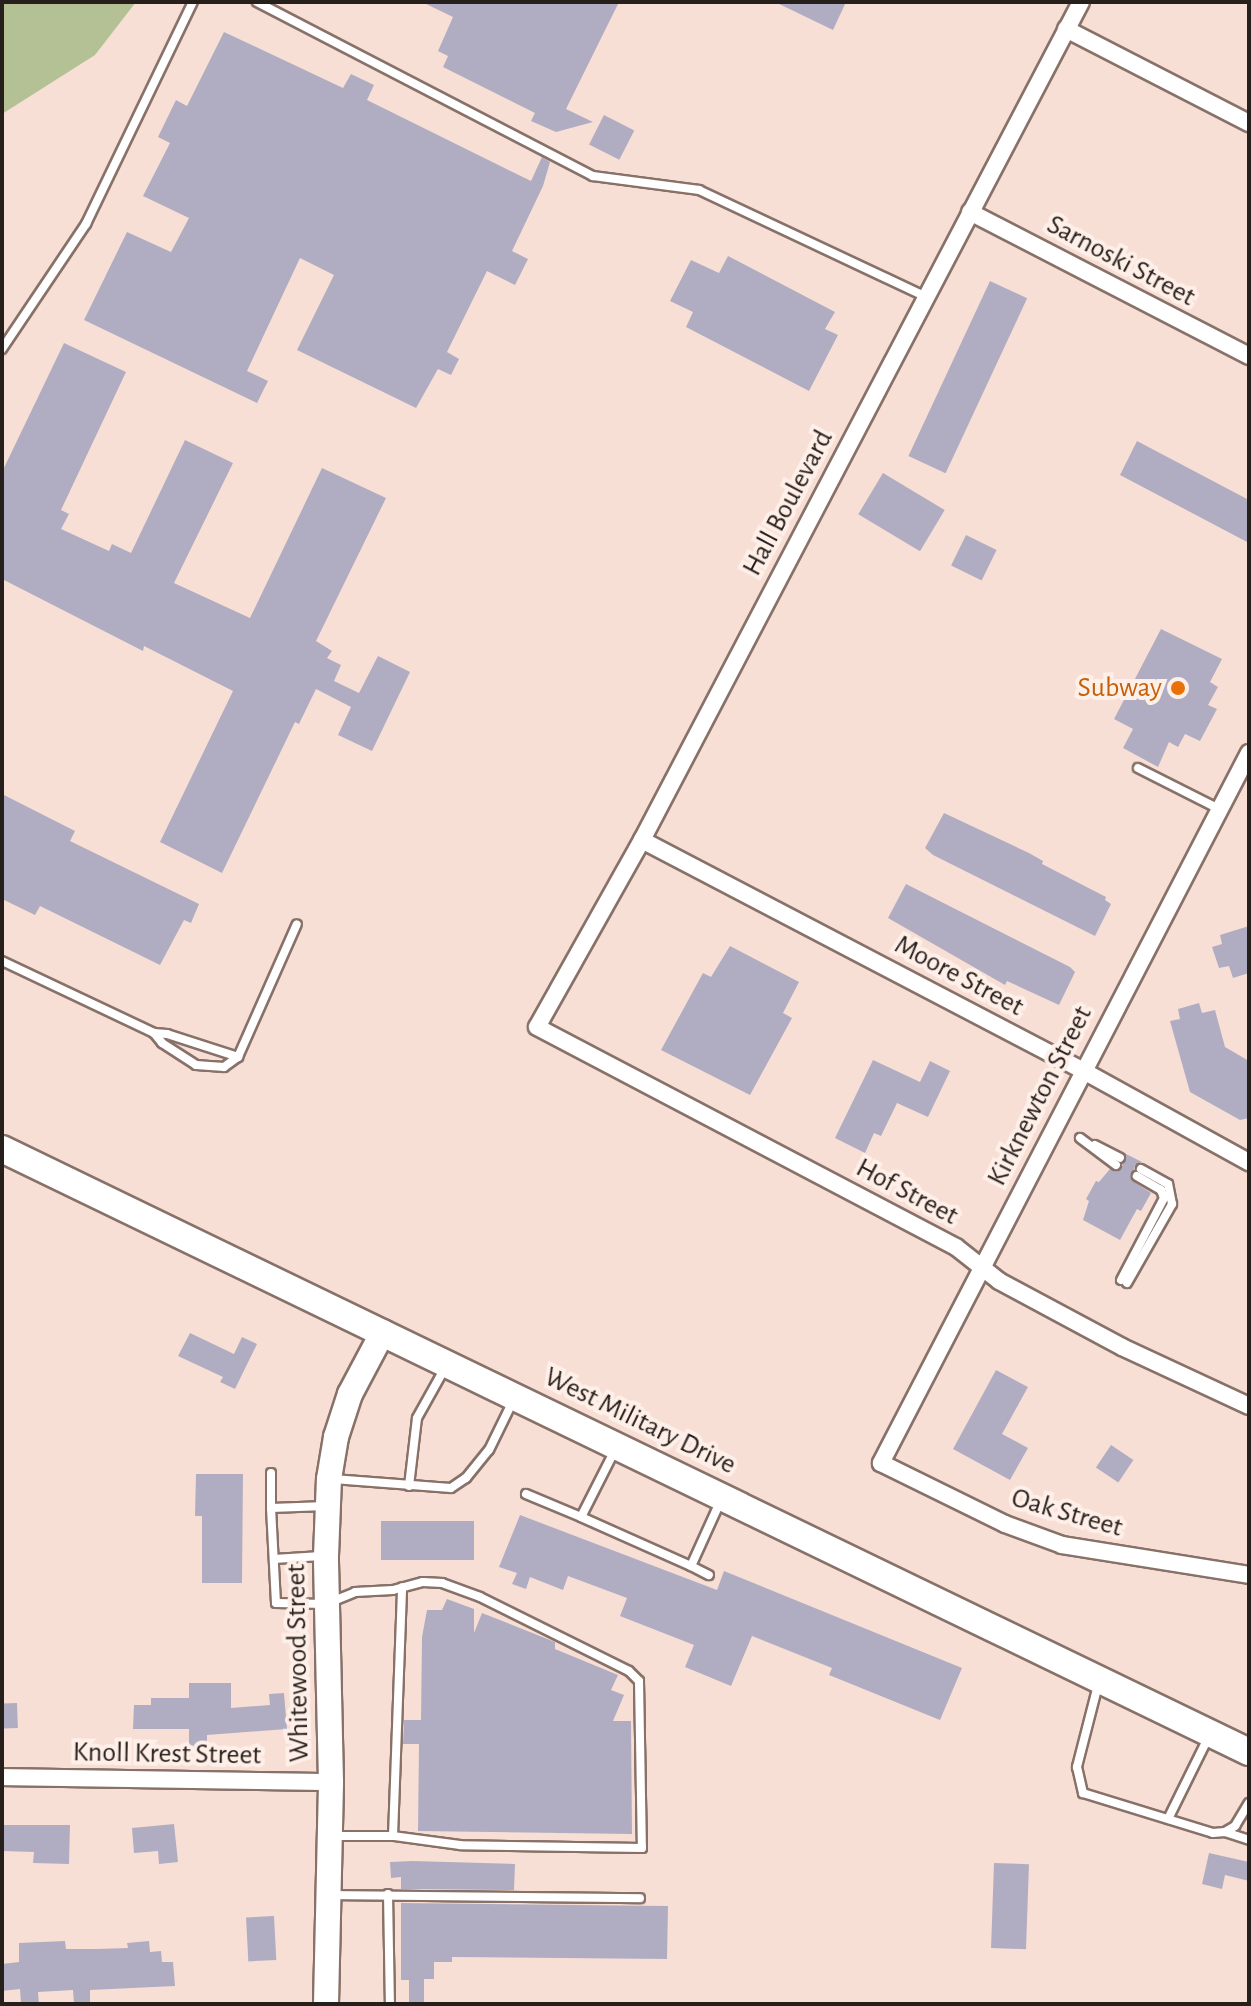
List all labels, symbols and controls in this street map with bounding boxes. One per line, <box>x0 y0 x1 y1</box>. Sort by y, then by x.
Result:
street label: Sarnoski Street <box>1041 208 1201 314</box>
street label: Hall Boulevard <box>736 424 840 582</box>
place label: Subway <box>1078 671 1162 705</box>
marker: Subway <box>1169 679 1187 697</box>
street label: Moore Street <box>889 928 1029 1024</box>
street label: Kirknewton Street <box>980 1001 1100 1191</box>
street label: Hof Street <box>850 1151 964 1233</box>
street label: West Military Drive <box>539 1360 741 1482</box>
street label: Oak Street <box>1008 1481 1126 1545</box>
street label: Whitewood Street <box>279 1563 317 1763</box>
street label: Knoll Krest Street <box>72 1736 262 1772</box>

